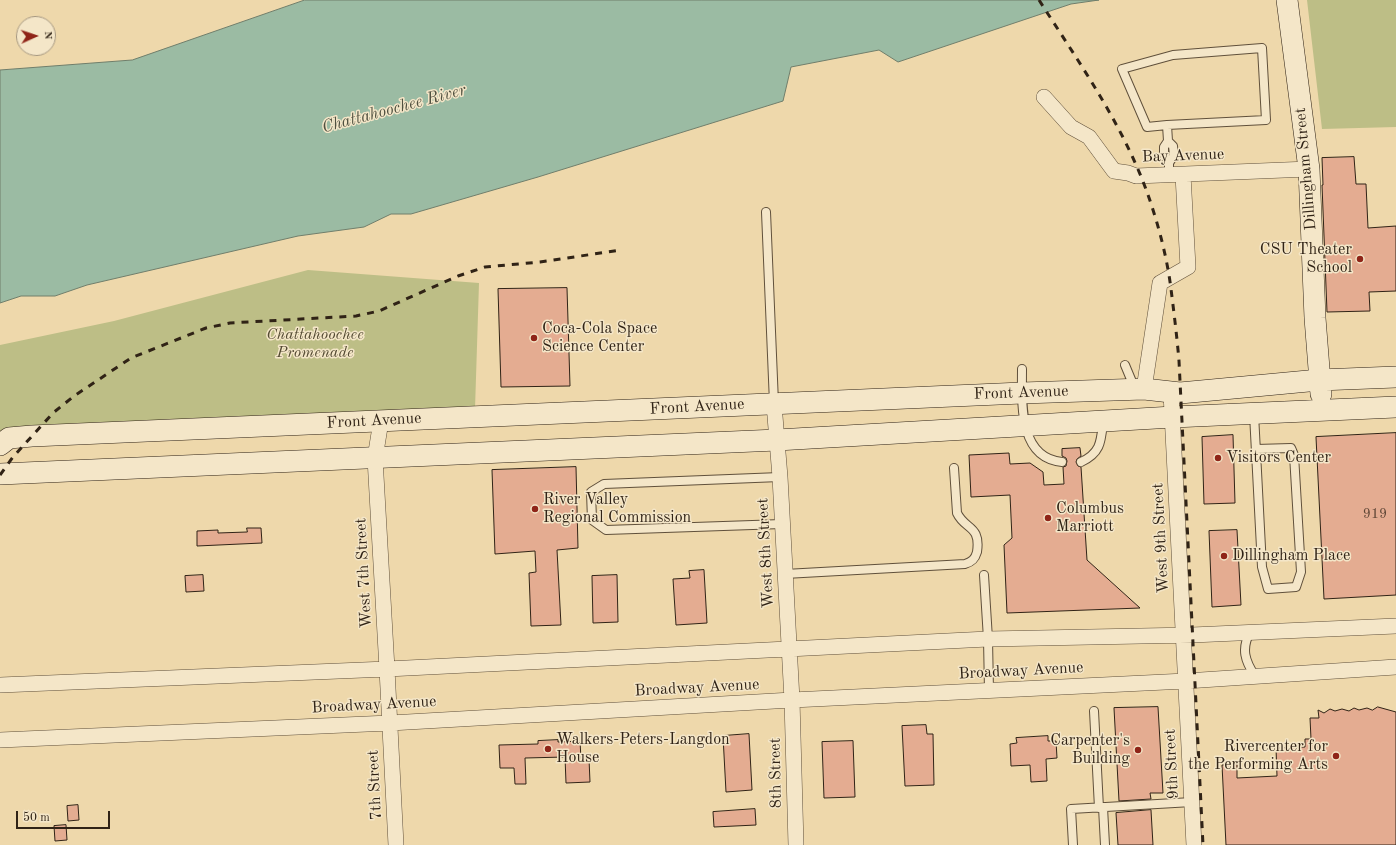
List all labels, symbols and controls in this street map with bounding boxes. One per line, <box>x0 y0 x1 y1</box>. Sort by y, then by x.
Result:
north arrow <box>16 16 56 56</box>
text: N <box>42 31 53 40</box>
water label: Chattahoochee River <box>320 80 468 138</box>
street label: Dillingham Street <box>1291 107 1321 231</box>
street label: Bay Avenue <box>1141 145 1225 167</box>
place label: CSU Theater School <box>1260 240 1352 278</box>
marker: CSU Theater School <box>1355 254 1365 264</box>
place label: Coca-Cola Space Science Center <box>542 319 657 357</box>
park label: Chattahoochee Promenade <box>266 325 364 363</box>
marker: Coca-Cola Space Science Center <box>529 333 539 343</box>
street label: Front Avenue <box>973 382 1069 404</box>
street label: Front Avenue <box>649 395 745 419</box>
street label: Front Avenue <box>326 409 422 433</box>
place label: Visitors Center <box>1226 448 1331 468</box>
marker: Visitors Center <box>1213 453 1223 463</box>
street label: West 9th Street <box>1149 482 1173 594</box>
place label: River Valley Regional Commission <box>543 490 691 528</box>
street label: West 8th Street <box>754 497 778 609</box>
place label: Columbus Marriott <box>1056 499 1124 537</box>
marker: River Valley Regional Commission <box>530 504 540 514</box>
house number: 919 <box>1363 506 1387 522</box>
marker: Columbus Marriott <box>1043 513 1053 523</box>
street label: West 7th Street <box>352 517 376 629</box>
place label: Dillingham Place <box>1232 546 1350 566</box>
marker: Dillingham Place <box>1219 551 1229 561</box>
street label: Broadway Avenue <box>958 658 1084 684</box>
street label: Broadway Avenue <box>634 675 760 701</box>
street label: Broadway Avenue <box>311 692 437 718</box>
street label: 9th Street <box>1161 728 1183 800</box>
place label: Walkers-Peters-Langdon House <box>556 730 730 768</box>
place label: Carpenter's Building <box>1050 731 1130 769</box>
place label: Rivercenter for the Performing Arts <box>1188 737 1328 775</box>
street label: 8th Street <box>766 738 786 808</box>
marker: Walkers-Peters-Langdon House <box>543 744 553 754</box>
marker: Carpenter's Building <box>1133 745 1143 755</box>
street label: 7th Street <box>364 749 386 821</box>
marker: Rivercenter for the Performing Arts <box>1331 751 1341 761</box>
scale bar <box>18 803 112 829</box>
text: 50 m <box>23 812 50 824</box>

